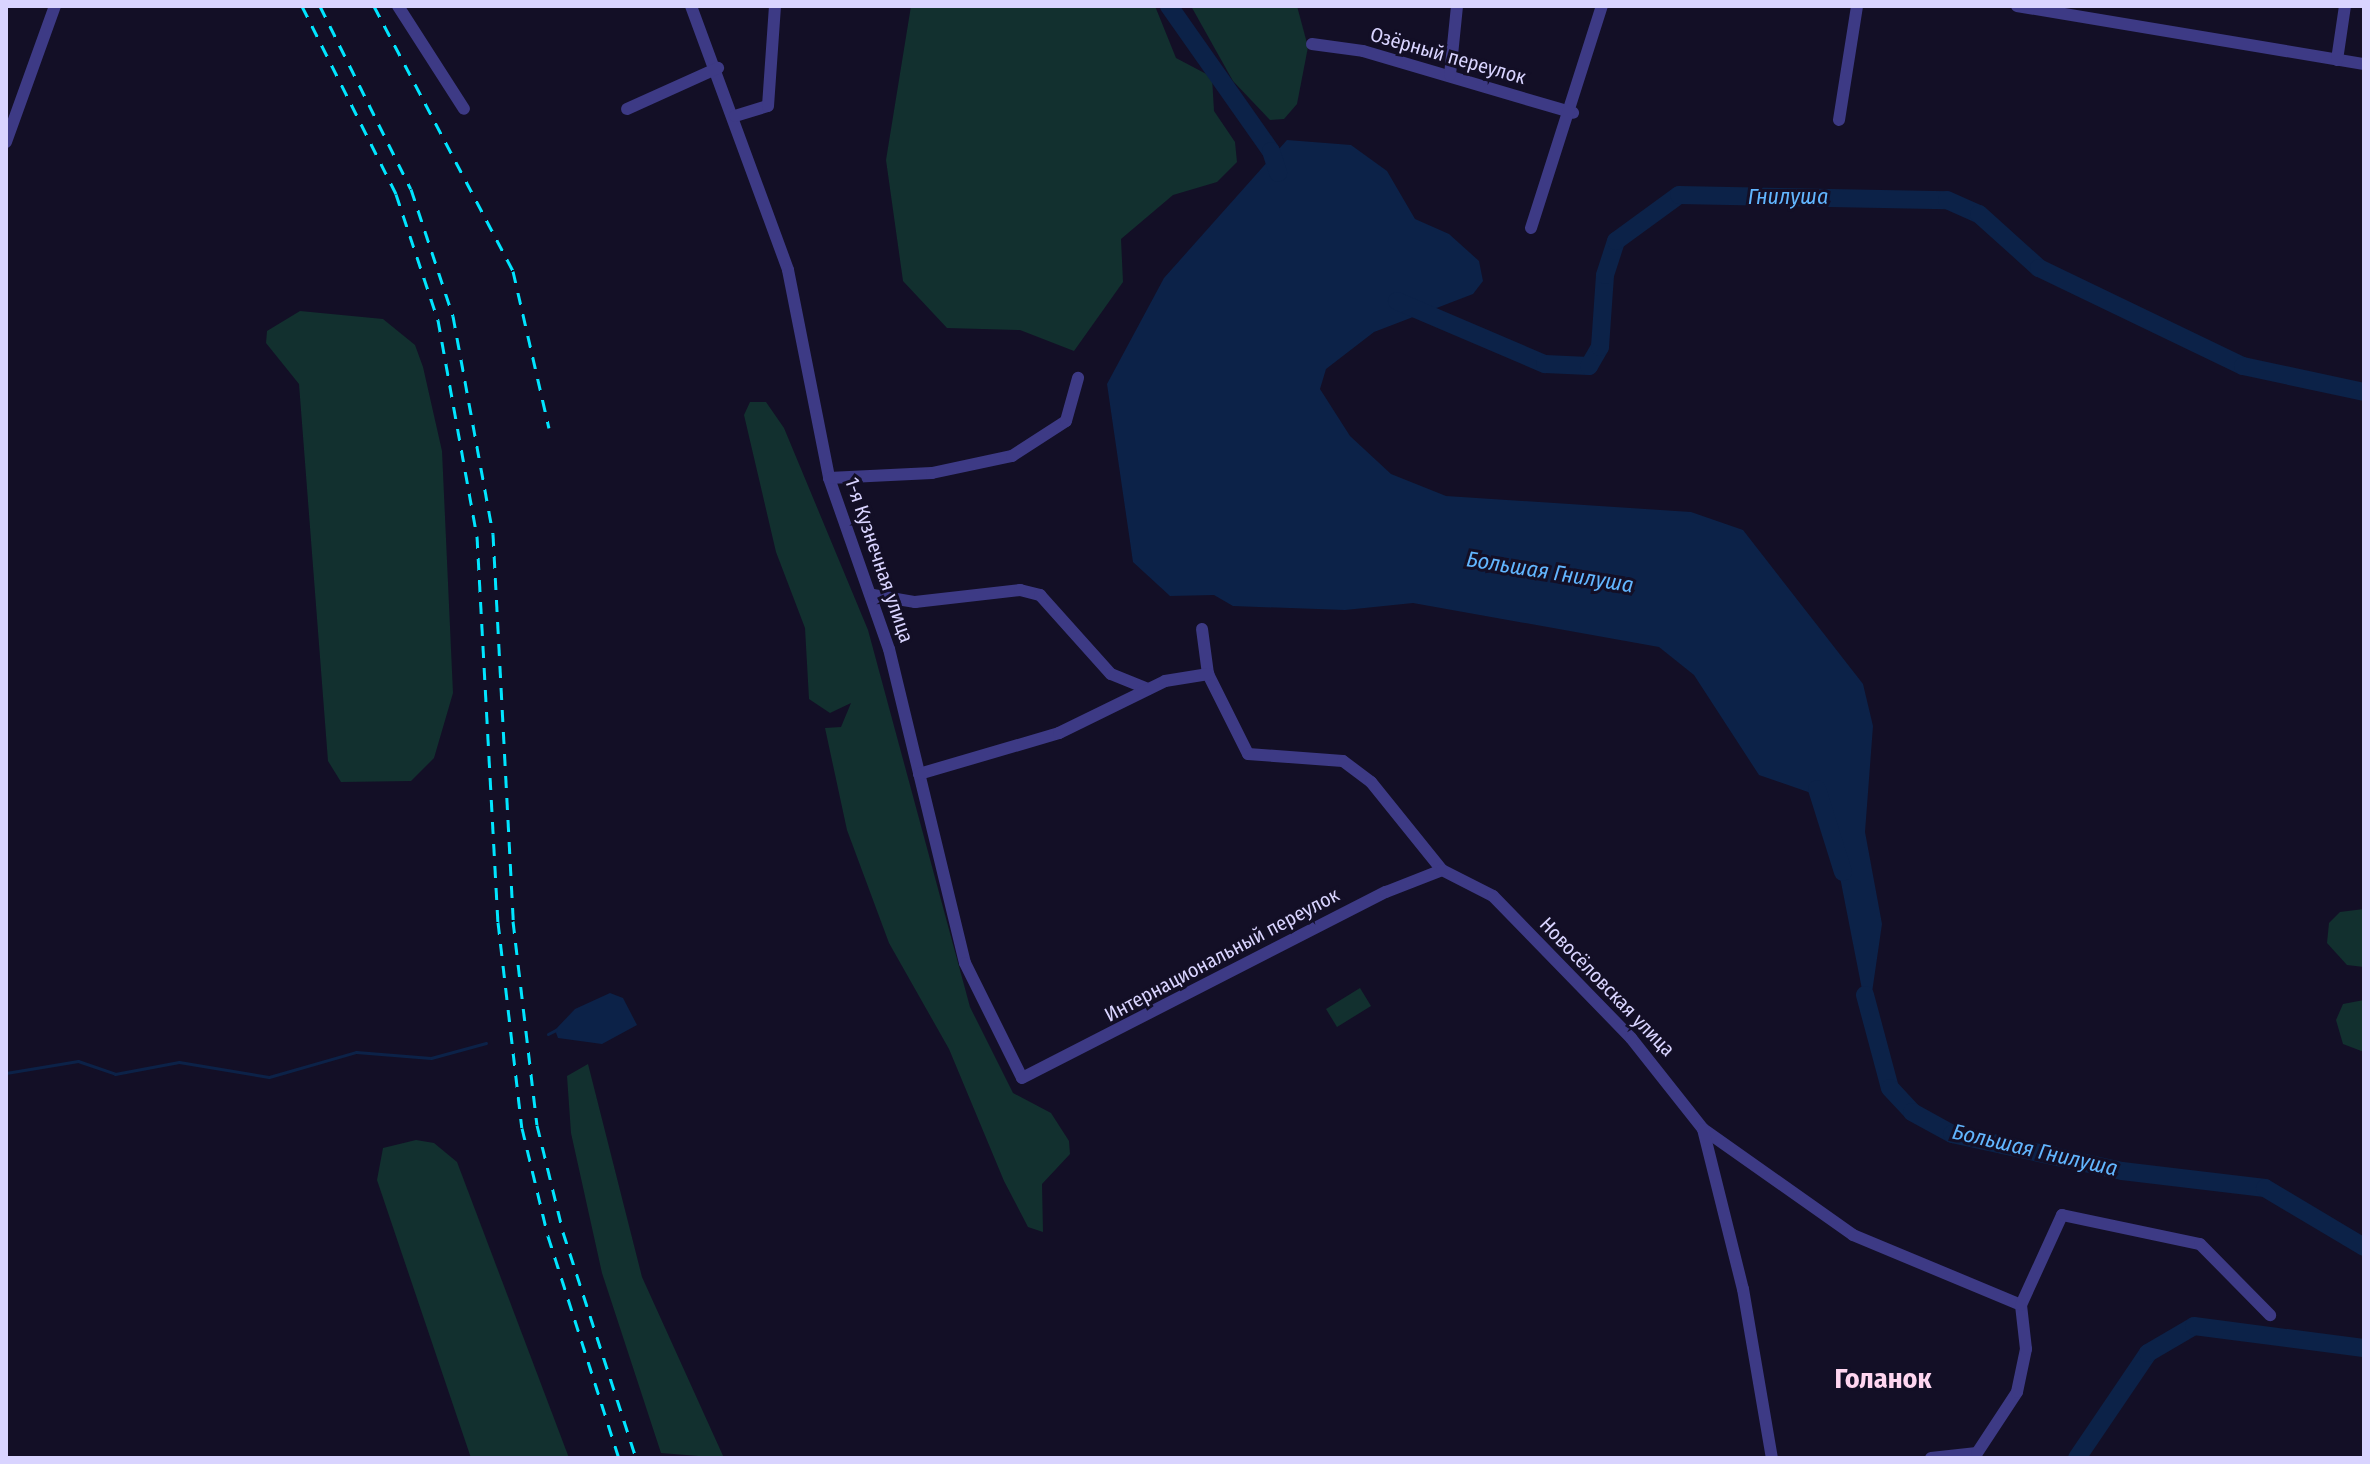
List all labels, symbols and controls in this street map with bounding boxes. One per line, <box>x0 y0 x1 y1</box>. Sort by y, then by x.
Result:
street label: Озёрный переулок <box>1367 22 1529 90</box>
water label: Гнилуша <box>1748 184 1828 210</box>
street label: 1-я Кузнечная улица <box>839 474 919 646</box>
water label: Большая Гнилуша <box>1465 546 1635 598</box>
street label: Интернациональный переулок <box>1101 883 1343 1027</box>
street label: Новосёловская улица <box>1534 913 1680 1061</box>
water label: Большая Гнилуша <box>1950 1118 2120 1182</box>
district label: Голанок <box>1835 1362 1931 1396</box>

